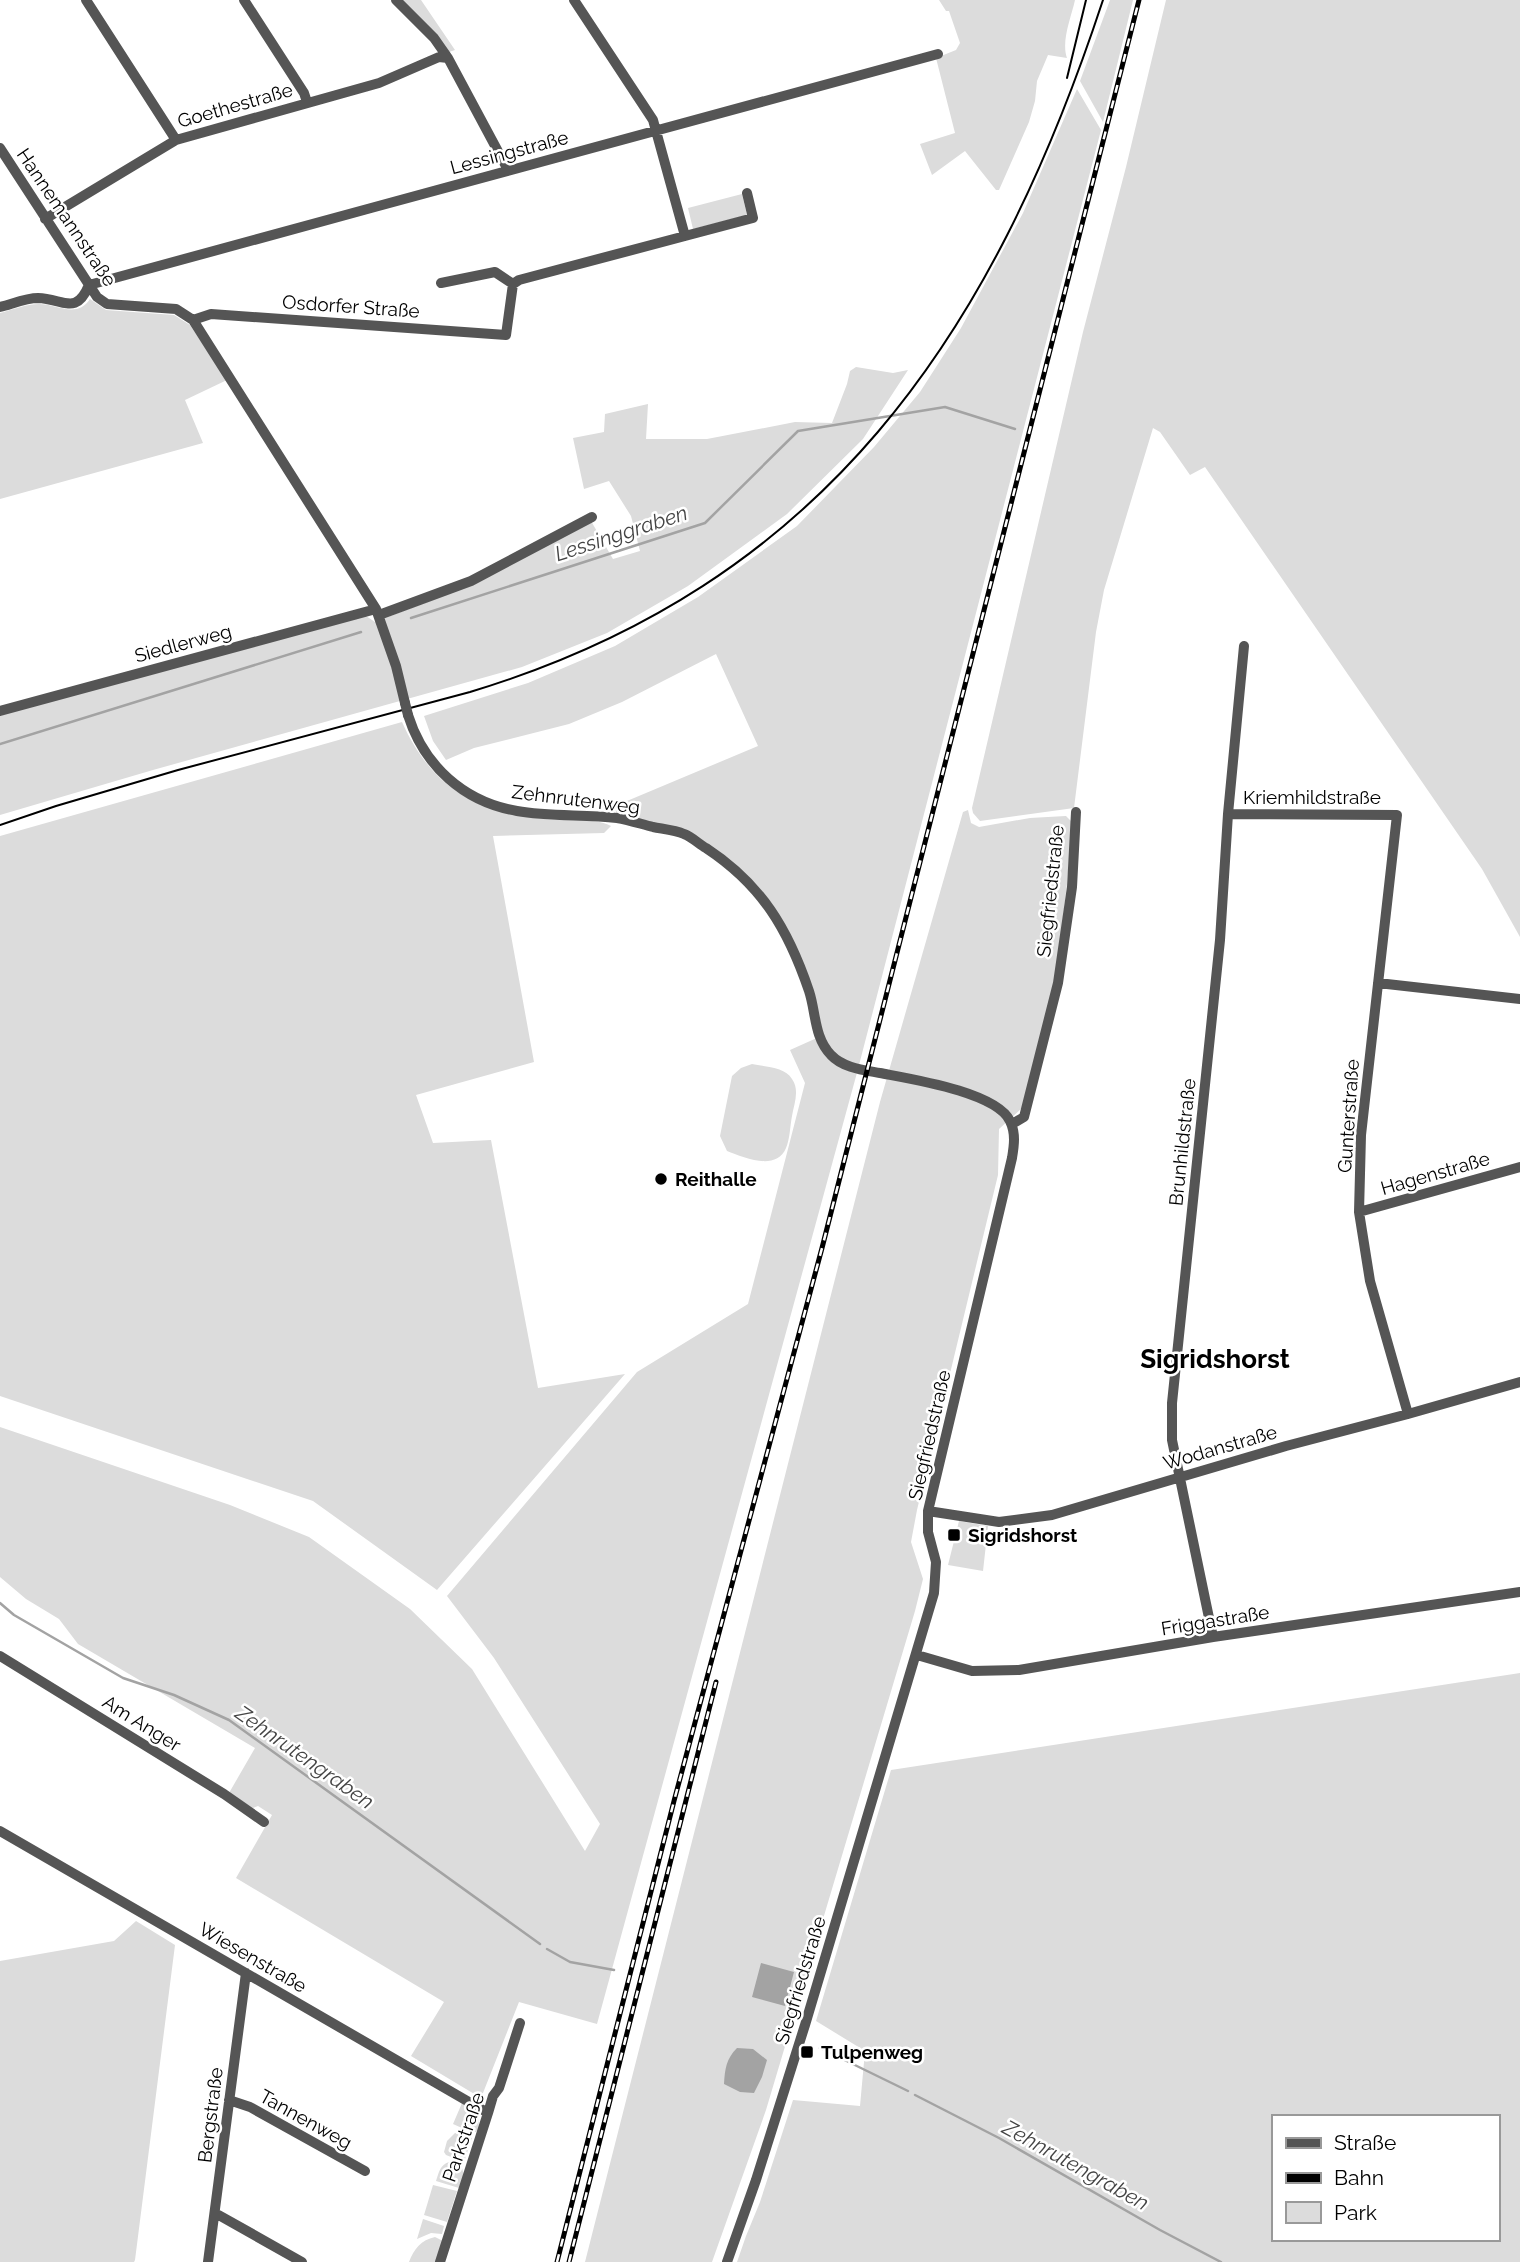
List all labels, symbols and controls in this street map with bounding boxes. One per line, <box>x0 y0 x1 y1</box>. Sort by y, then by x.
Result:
street label: Goethestraße <box>175 78 295 132</box>
street label: Lessingstraße <box>447 126 571 178</box>
street label: Hannemannstraße <box>13 144 121 290</box>
street label: Osdorfer Straße <box>282 290 420 322</box>
water label: Lessinggraben <box>551 500 691 566</box>
street label: Siedlerweg <box>132 619 234 667</box>
street label: Zehnrutenweg <box>511 780 641 818</box>
street label: Kriemhildstraße <box>1243 786 1381 808</box>
street label: Siegfriedstraße <box>1032 824 1068 958</box>
street label: Gunterstraße <box>1333 1058 1363 1174</box>
street label: Brunhildstraße <box>1164 1077 1200 1207</box>
street label: Hagenstraße <box>1378 1147 1492 1199</box>
place label: Reithalle <box>675 1168 757 1190</box>
marker: Reithalle <box>653 1171 669 1187</box>
district label: Sigridshorst <box>1140 1344 1290 1374</box>
street label: Siegfriedstraße <box>903 1368 955 1502</box>
street label: Wodanstraße <box>1161 1420 1279 1474</box>
place label: Sigridshorst <box>968 1524 1078 1546</box>
marker: Sigridshorst <box>946 1527 962 1543</box>
street label: Friggastraße <box>1159 1601 1271 1639</box>
street label: Am Anger <box>99 1690 185 1756</box>
water label: Zehnrutengraben <box>230 1699 379 1814</box>
street label: Siegfriedstraße <box>770 1913 830 2047</box>
street label: Wiesenstraße <box>195 1917 311 1997</box>
place label: Tulpenweg <box>821 2041 923 2063</box>
marker: Tulpenweg <box>799 2044 815 2060</box>
street label: Bergstraße <box>193 2066 227 2164</box>
street label: Tannenweg <box>256 2085 356 2153</box>
street label: Parkstraße <box>437 2089 489 2185</box>
water label: Zehnrutengraben <box>998 2114 1153 2215</box>
legend <box>1272 2115 1499 2241</box>
text: Straße <box>1334 2130 1396 2155</box>
text: Bahn <box>1334 2165 1384 2190</box>
text: Park <box>1334 2200 1377 2225</box>

